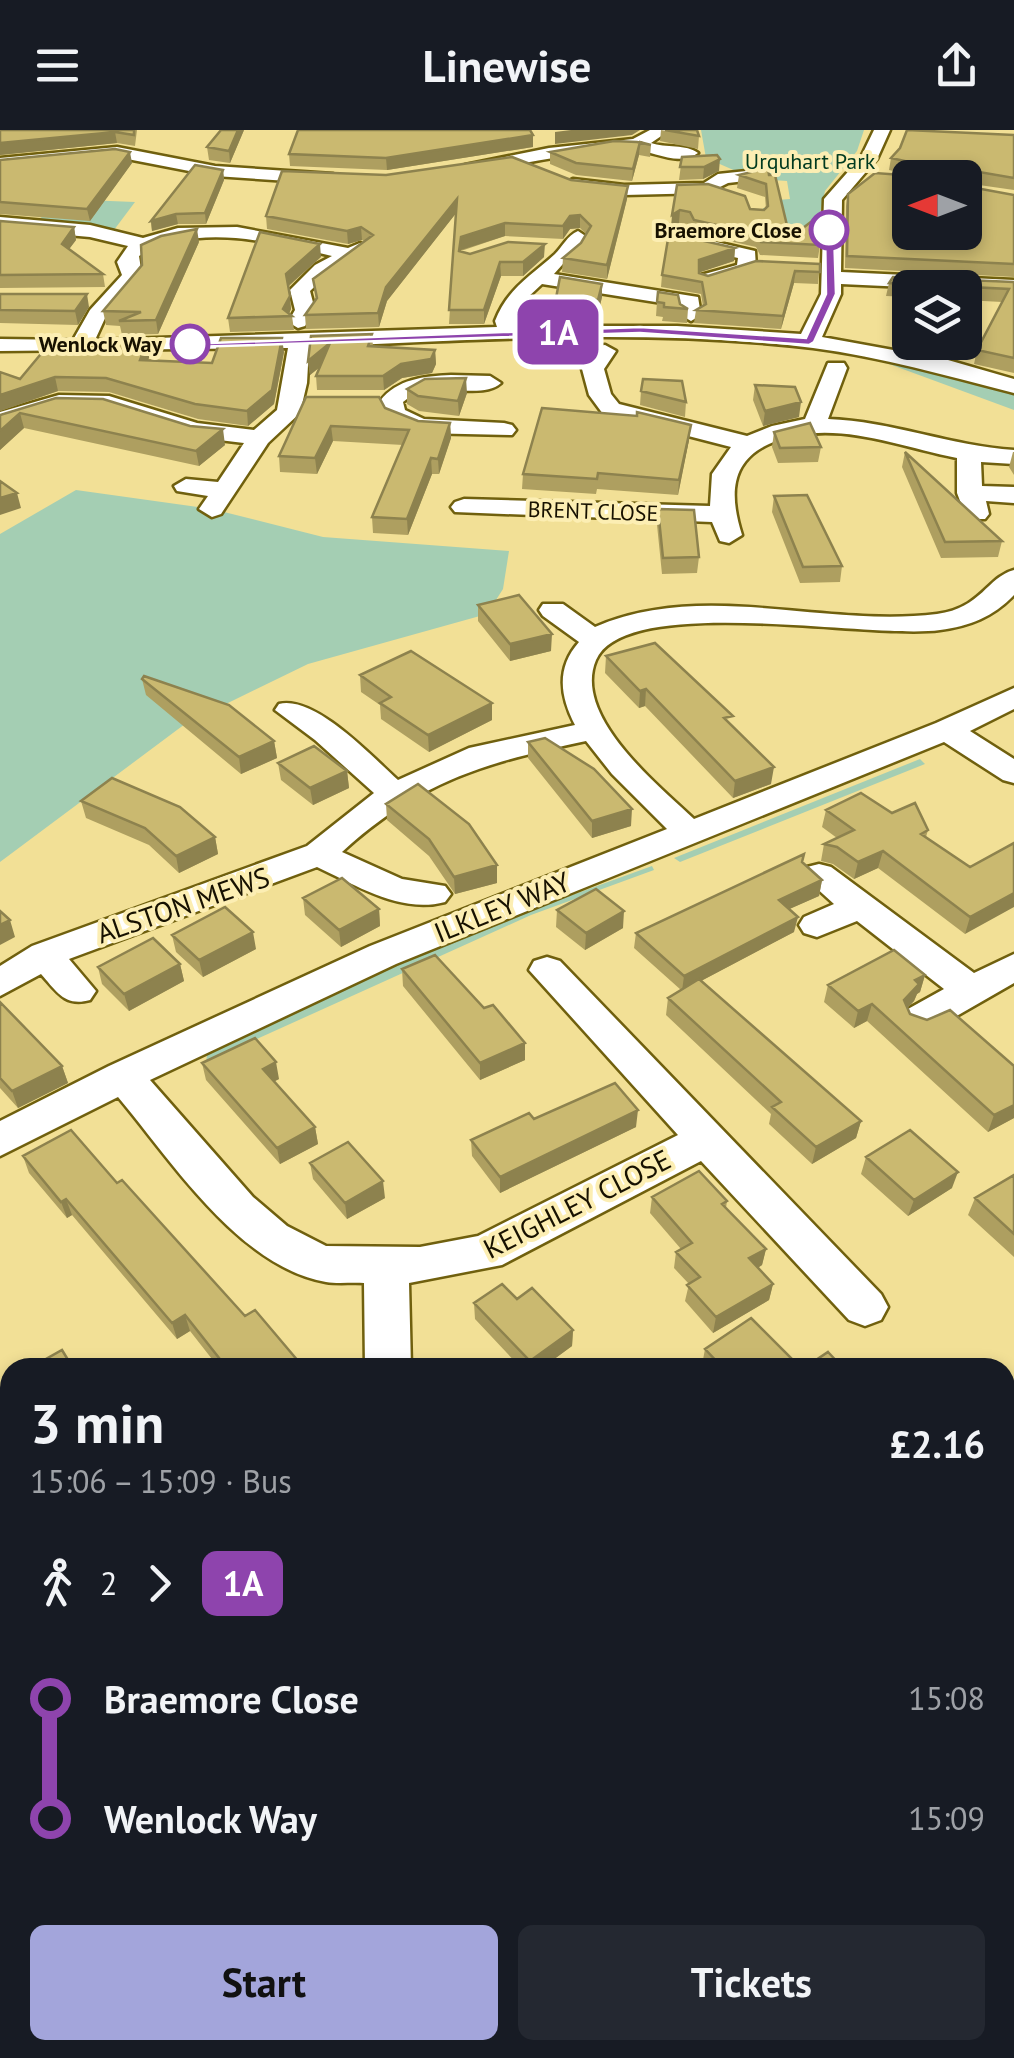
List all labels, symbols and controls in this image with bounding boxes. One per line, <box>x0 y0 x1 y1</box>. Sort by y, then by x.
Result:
text: Linewise <box>423 36 591 94</box>
icon: menu <box>30 38 85 93</box>
icon: share <box>929 38 984 93</box>
park label: Urquhart Park <box>745 147 876 175</box>
north arrow <box>892 160 982 250</box>
map controls <box>892 160 982 360</box>
marker: Braemore Close <box>810 211 848 249</box>
place label: Braemore Close <box>654 216 802 244</box>
button: layers <box>892 270 982 360</box>
line badge: 1A <box>513 300 603 364</box>
text: 1A <box>537 309 579 355</box>
marker: Wenlock Way <box>171 325 209 363</box>
place label: Wenlock Way <box>39 330 162 358</box>
street label: BRENT CLOSE <box>527 495 659 527</box>
street label: ALSTON MEWS <box>91 858 274 951</box>
street label: ILKLEY WAY <box>428 862 576 951</box>
street label: KEIGHLEY CLOSE <box>477 1140 677 1267</box>
text: 3 min <box>30 1387 164 1458</box>
text: £2.16 <box>889 1419 985 1468</box>
text: 15:06 – 15:09 · Bus <box>30 1460 292 1502</box>
icon: walk <box>30 1556 85 1611</box>
icon: forward <box>132 1556 187 1611</box>
text: 1A <box>222 1560 263 1606</box>
text: 2 <box>100 1562 117 1604</box>
text: Braemore Close <box>104 1674 359 1723</box>
text: 15:08 <box>908 1677 985 1719</box>
text: Wenlock Way <box>104 1794 317 1843</box>
text: 15:09 <box>908 1797 985 1839</box>
button: Start <box>30 1925 498 2040</box>
button: Tickets <box>518 1925 985 2040</box>

